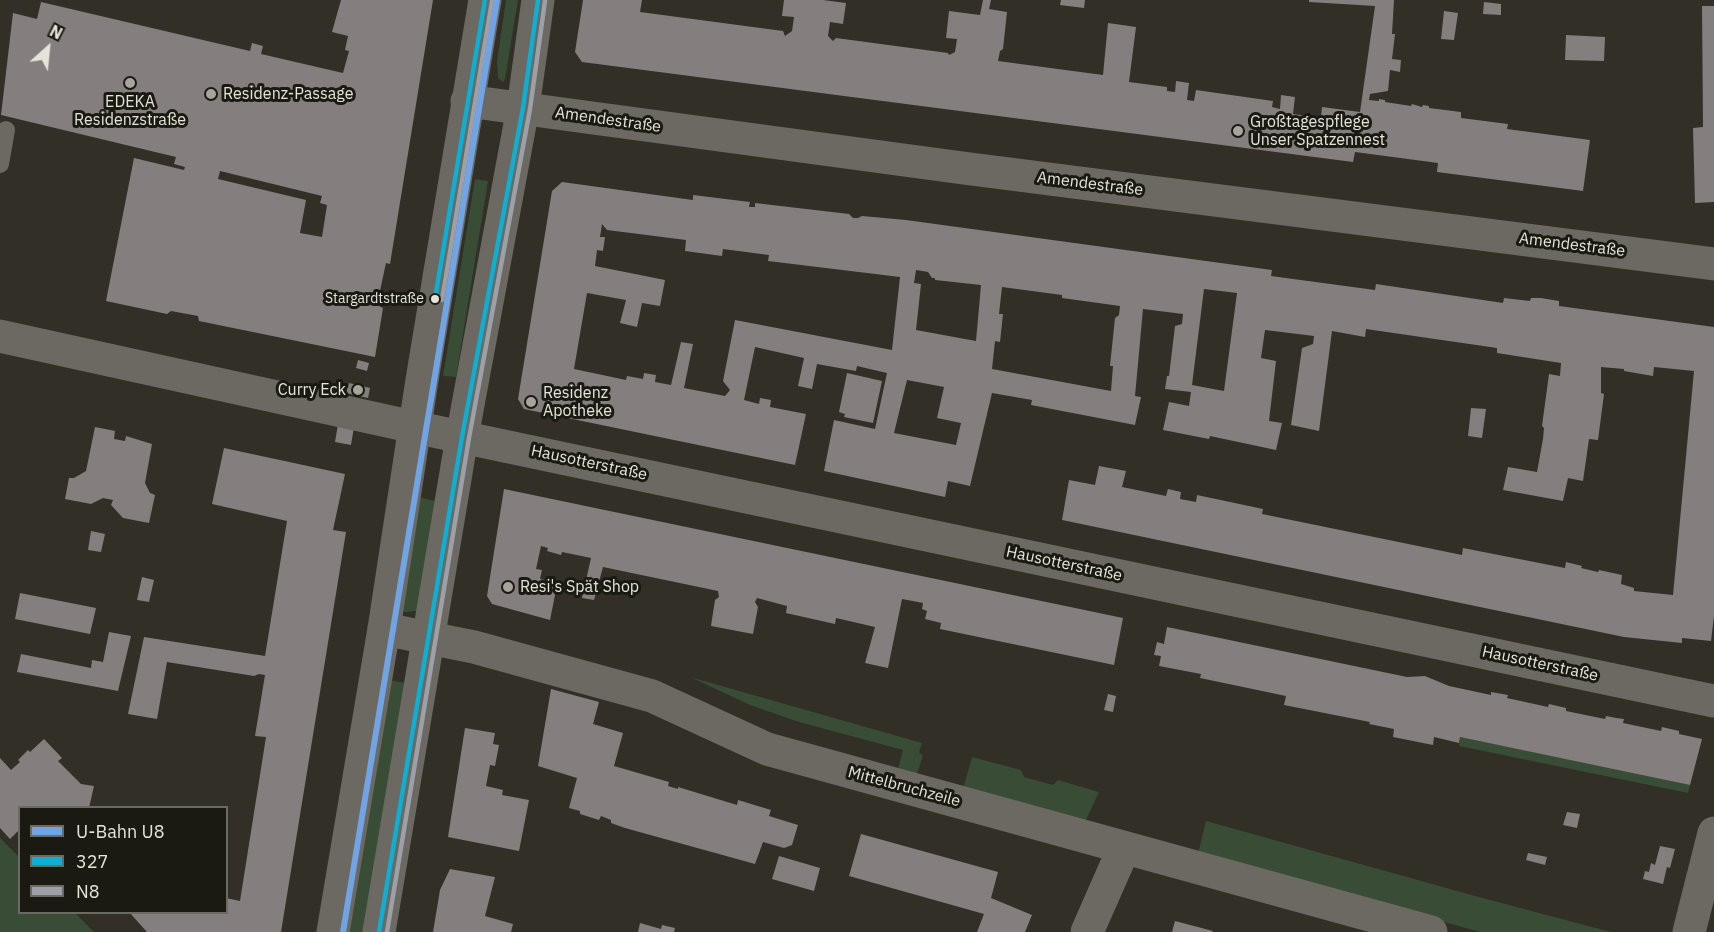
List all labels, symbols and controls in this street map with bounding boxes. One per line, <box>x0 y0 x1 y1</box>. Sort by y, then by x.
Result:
north arrow <box>18 18 78 78</box>
text: N <box>46 20 66 44</box>
marker: EDEKA Residenzstraße <box>123 76 137 90</box>
place label: Residenz-Passage <box>223 84 353 104</box>
marker: Residenz-Passage <box>204 87 218 101</box>
place label: EDEKA Residenzstraße <box>74 92 186 130</box>
street label: Amendestraße <box>554 103 662 137</box>
place label: Großtagespflege Unser Spatzennest <box>1250 112 1385 150</box>
marker: Großtagespflege Unser Spatzennest <box>1231 124 1245 138</box>
street label: Amendestraße <box>1036 168 1144 200</box>
street label: Amendestraße <box>1518 229 1626 261</box>
place label: Stargardtstraße <box>325 291 424 307</box>
marker: Stargardtstraße <box>429 293 441 305</box>
place label: Curry Eck <box>278 380 346 400</box>
marker: Curry Eck <box>351 383 365 397</box>
place label: Residenz Apotheke <box>543 383 612 421</box>
marker: Residenz Apotheke <box>524 395 538 409</box>
street label: Hausotterstraße <box>529 441 649 485</box>
street label: Hausotterstraße <box>1004 542 1124 586</box>
place label: Resi's Spät Shop <box>520 577 639 597</box>
marker: Resi's Spät Shop <box>501 580 515 594</box>
street label: Hausotterstraße <box>1480 642 1600 686</box>
street label: Mittelbruchzeile <box>846 763 962 811</box>
legend <box>18 806 228 914</box>
text: U-Bahn U8 <box>76 820 164 843</box>
text: 327 <box>76 850 108 873</box>
text: N8 <box>76 880 100 903</box>

